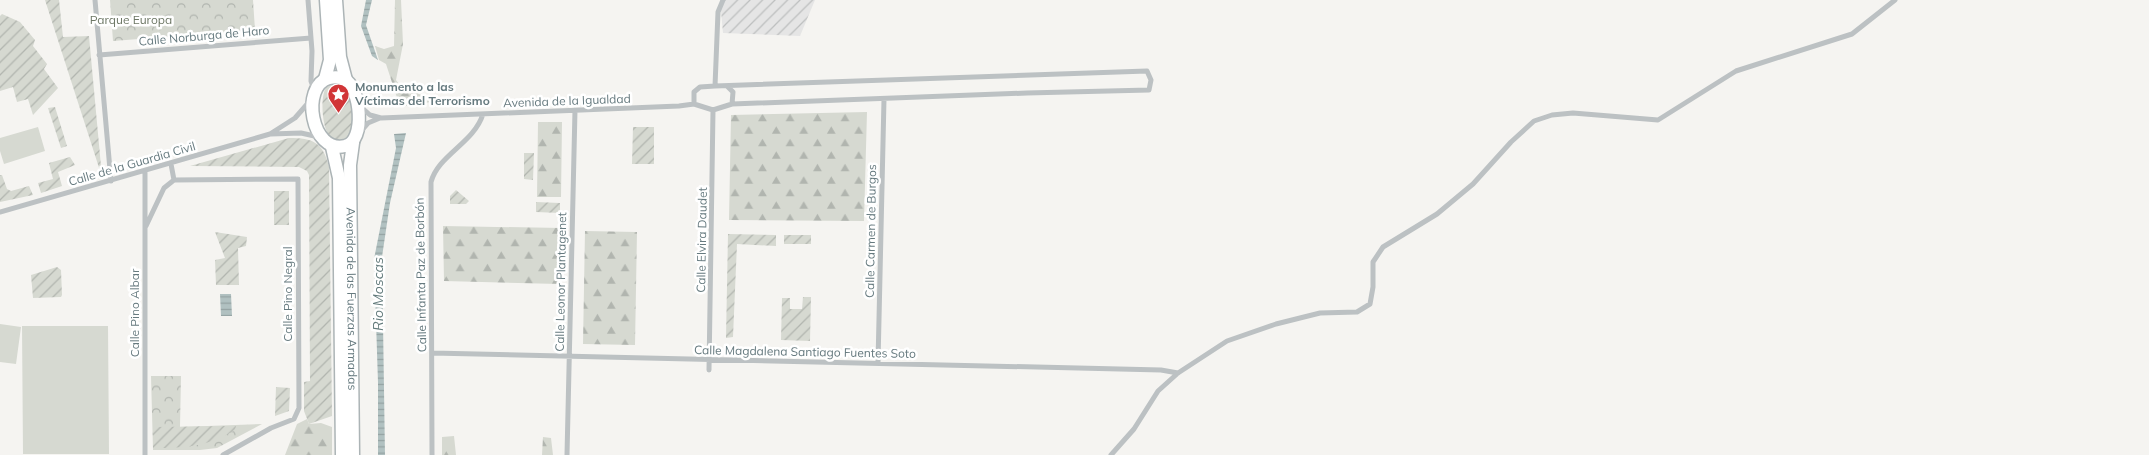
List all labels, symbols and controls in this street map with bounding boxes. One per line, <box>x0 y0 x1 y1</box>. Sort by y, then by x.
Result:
park label: Parque Europa <box>90 12 172 27</box>
street label: Calle Norburga de Haro <box>138 22 270 49</box>
place label: Monumento a las Víctimas del Terrorismo <box>354 79 490 108</box>
place icon: Monumento a las Víctimas del Terrorismo <box>327 82 351 113</box>
street label: Avenida de la Igualdad <box>503 91 631 110</box>
street label: Calle de la Guardia Civil <box>67 138 197 189</box>
street label: Calle Carmen de Burgos <box>862 164 879 298</box>
street label: Calle Elvira Daudet <box>693 187 710 293</box>
street label: Calle Infanta Paz de Borbón <box>412 197 429 353</box>
street label: Avenida de las Fuerzas Armadas <box>343 207 360 390</box>
street label: Calle Leonor Plantagenet <box>552 212 569 352</box>
street label: Calle Pino Negral <box>280 246 295 342</box>
water label: Rio Moscas <box>369 257 387 331</box>
street label: Calle Pino Albar <box>127 268 142 357</box>
street label: Calle Magdalena Santiago Fuentes Soto <box>694 342 916 361</box>

